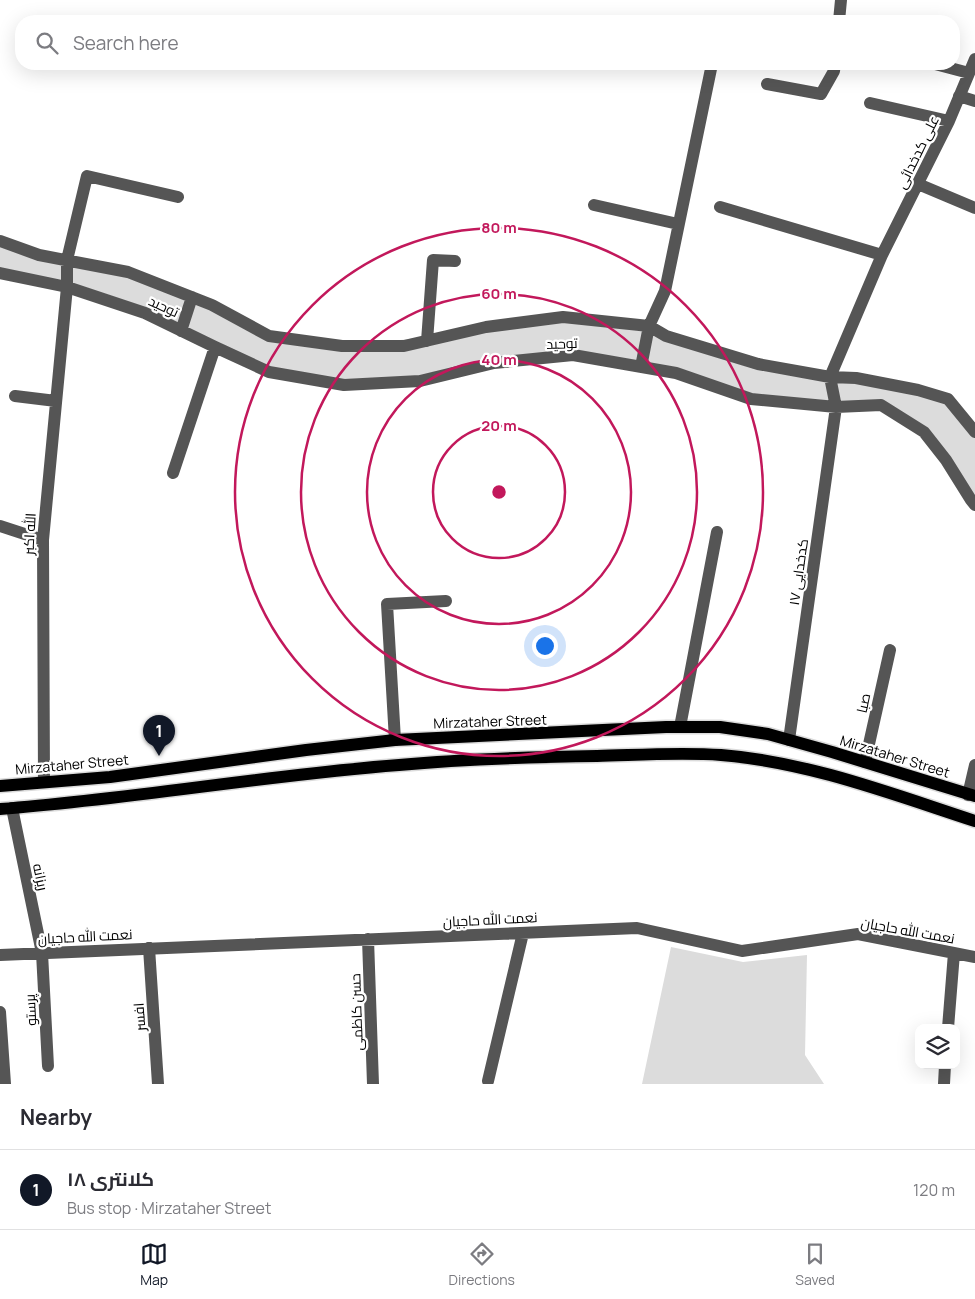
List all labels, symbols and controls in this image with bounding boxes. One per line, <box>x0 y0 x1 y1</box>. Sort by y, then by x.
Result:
search box <box>15 15 960 70</box>
icon: search <box>33 29 61 57</box>
text: Search here <box>73 30 179 56</box>
street label: علی کدخدائی <box>891 112 943 192</box>
text: 80 m <box>481 217 517 238</box>
text: 60 m <box>481 283 517 304</box>
street label: توحید <box>146 291 182 321</box>
street label: توحید <box>546 333 578 353</box>
text: 40 m <box>481 349 517 370</box>
text: 20 m <box>481 415 517 436</box>
centre of rings <box>490 483 508 501</box>
street label: الله اکبر <box>18 512 40 557</box>
street label: کدخدایی ۱۷ <box>784 537 812 607</box>
your location <box>532 633 558 659</box>
street label: صبا <box>852 691 874 715</box>
street label: Mirzataher Street <box>433 710 548 732</box>
pin: 1 <box>143 715 175 756</box>
street label: Mirzataher Street <box>838 730 953 782</box>
street label: Mirzataher Street <box>15 750 130 778</box>
street label: ریزانه <box>29 862 53 892</box>
street label: نعمت الله حاجیان <box>442 907 538 931</box>
street label: نعمت الله حاجیان <box>860 912 956 948</box>
street label: نعمت الله حاجیان <box>37 924 133 948</box>
street label: حسن کاظمی <box>345 973 367 1051</box>
street label: پرستو <box>20 993 41 1026</box>
street label: افسر <box>129 1002 150 1033</box>
map controls <box>915 1024 960 1069</box>
button: layers <box>915 1024 960 1069</box>
text: Nearby <box>20 1103 92 1131</box>
text: کلانتری ۱۸ <box>67 1166 154 1192</box>
text: 1 <box>32 1179 40 1201</box>
text: 120 m <box>913 1179 955 1201</box>
text: Bus stop · Mirzataher Street <box>67 1197 271 1219</box>
tab: Map <box>140 1240 168 1289</box>
tab: Directions <box>449 1240 515 1289</box>
tab: Saved <box>795 1240 835 1289</box>

